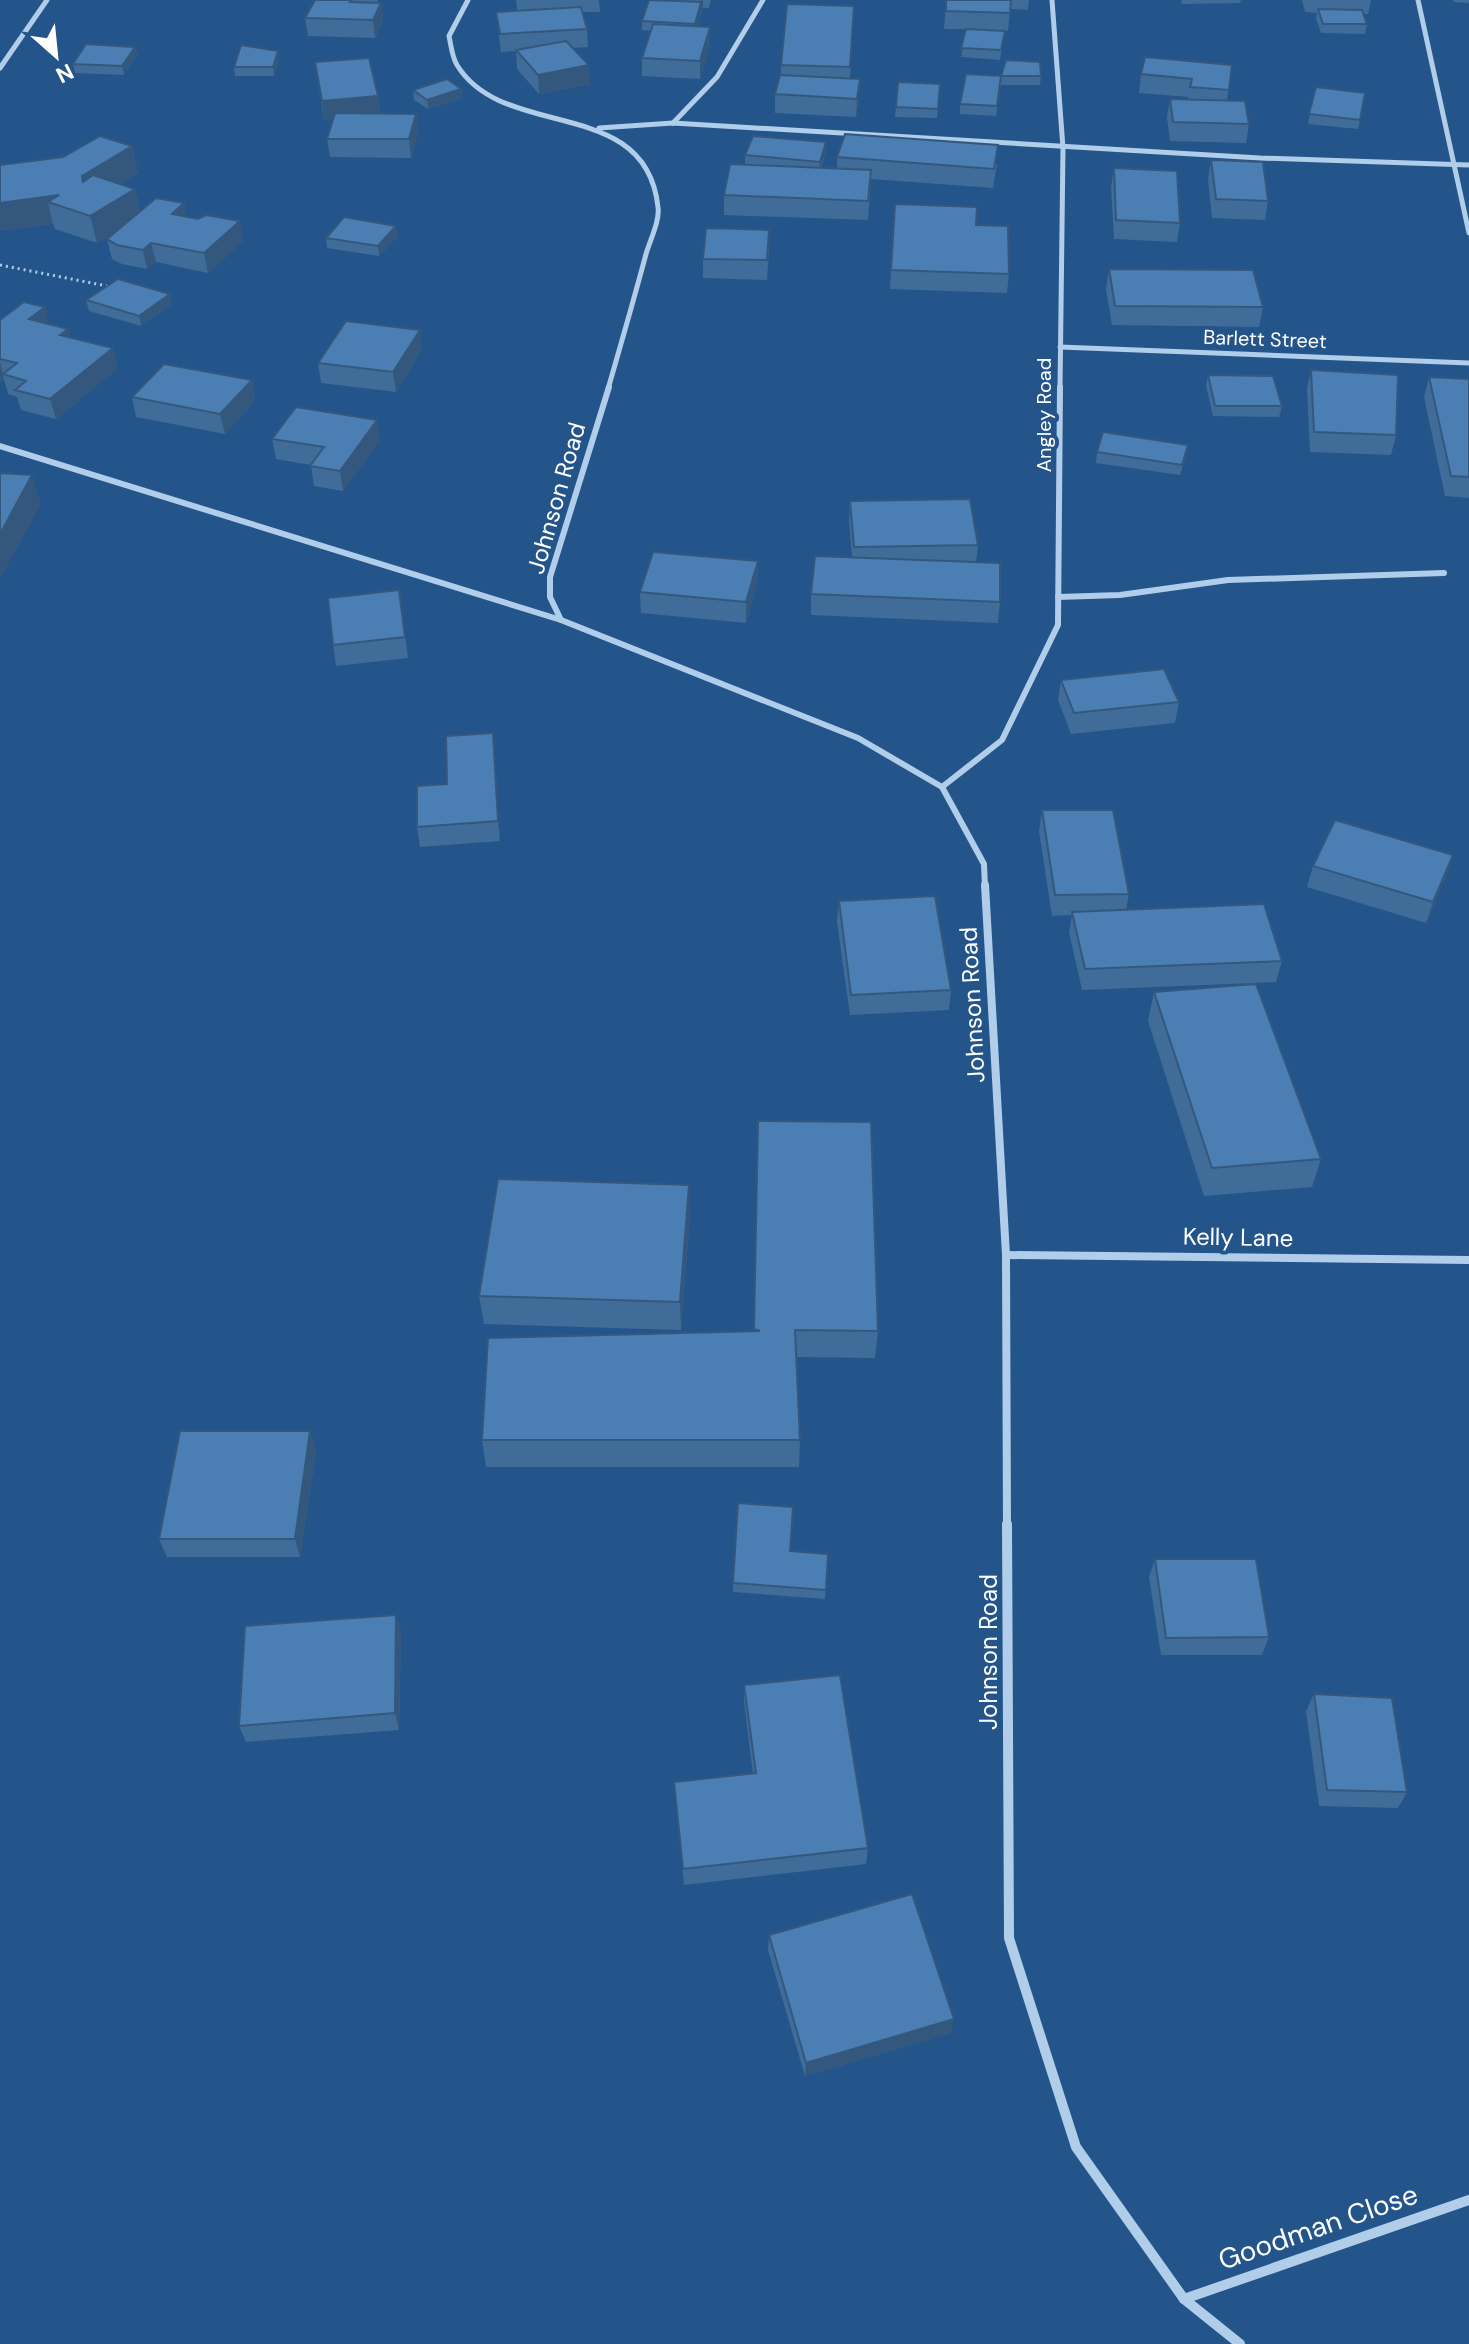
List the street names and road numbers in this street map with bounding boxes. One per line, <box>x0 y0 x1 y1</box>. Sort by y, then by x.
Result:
street label: Barlett Street <box>1203 324 1327 354</box>
street label: Angley Road <box>1031 358 1057 472</box>
street label: Johnson Road <box>520 419 592 577</box>
street label: Johnson Road <box>952 926 992 1084</box>
street label: Kelly Lane <box>1183 1221 1293 1253</box>
street label: Johnson Road <box>973 1574 1004 1730</box>
street label: Goodman Close <box>1213 2176 1423 2278</box>

